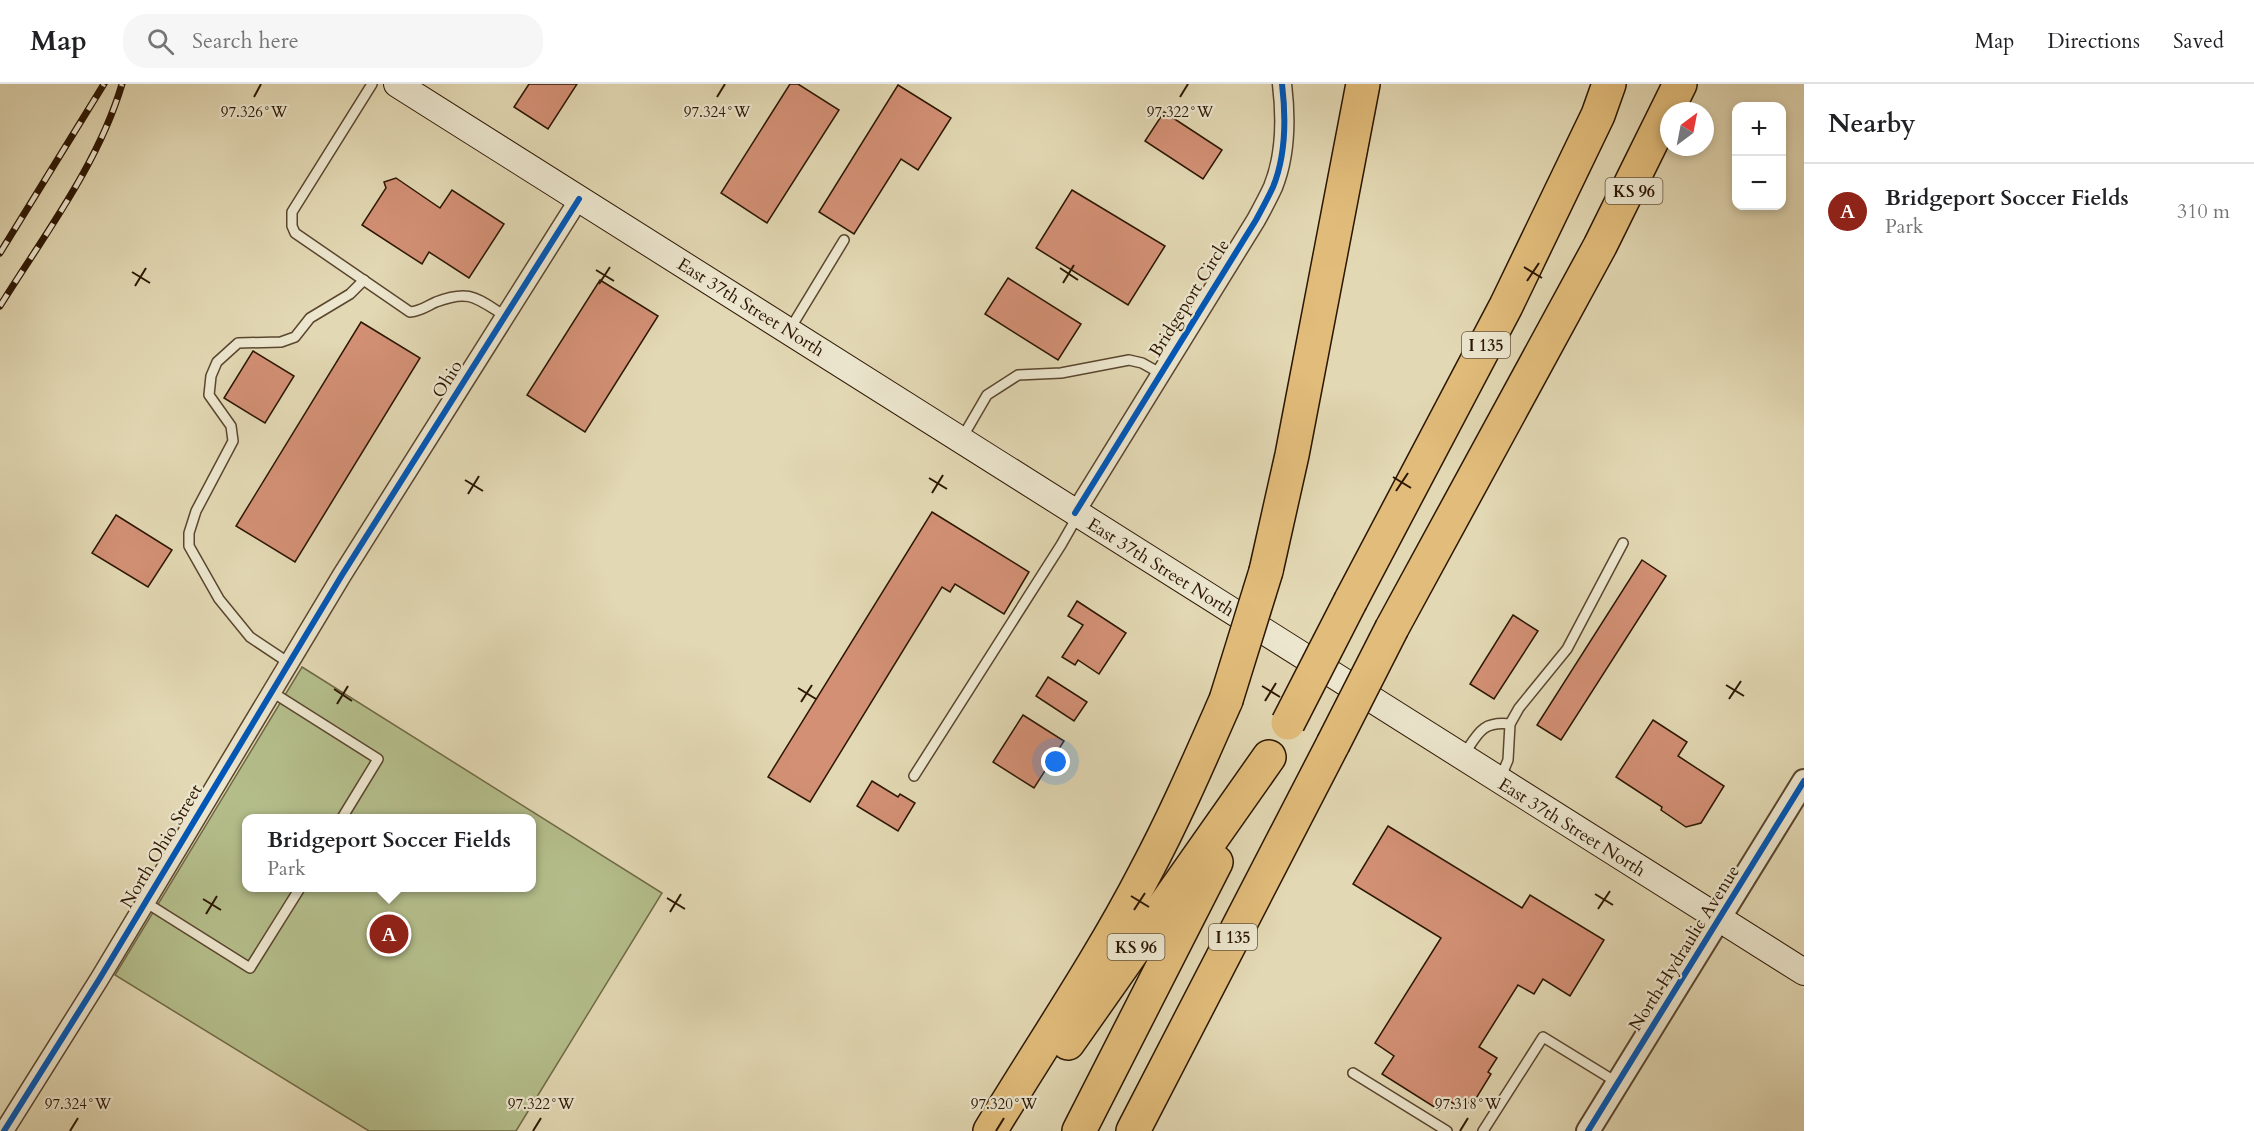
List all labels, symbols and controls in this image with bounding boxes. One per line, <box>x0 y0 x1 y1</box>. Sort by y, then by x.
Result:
search box <box>123 14 543 68</box>
text: Map <box>30 22 87 60</box>
icon: search <box>144 25 177 58</box>
text: Search here <box>192 26 299 56</box>
text: Map <box>1974 27 2014 56</box>
text: Directions <box>2047 27 2140 56</box>
text: Saved <box>2173 27 2224 56</box>
text: 97.326°W <box>221 102 288 122</box>
text: 97.324°W <box>684 102 751 122</box>
text: 97.322°W <box>1147 102 1214 122</box>
north arrow <box>1660 102 1714 156</box>
map controls <box>1732 102 1786 210</box>
button: + <box>1732 102 1786 156</box>
text: Nearby <box>1828 106 1916 141</box>
button: − <box>1732 156 1786 210</box>
road number: KS 96 <box>1606 178 1662 204</box>
text: Bridgeport Soccer Fields <box>1885 183 2129 213</box>
text: A <box>1840 198 1855 225</box>
text: 310 m <box>2177 198 2230 225</box>
text: Park <box>1885 213 1923 240</box>
street label: Bridgeport Circle <box>1143 235 1236 362</box>
street label: East 37th Street North <box>672 252 829 363</box>
road number: I 135 <box>1462 332 1510 358</box>
street label: Ohio <box>426 355 469 403</box>
street label: East 37th Street North <box>1082 512 1239 623</box>
your location <box>1041 747 1070 776</box>
street label: East 37th Street North <box>1493 772 1650 883</box>
street label: North Ohio Street <box>115 779 208 913</box>
popup <box>242 814 536 892</box>
text: Bridgeport Soccer Fields <box>267 825 511 855</box>
text: Park <box>267 855 306 882</box>
street label: North Hydraulic Avenue <box>1623 860 1746 1036</box>
pin: A <box>370 912 408 956</box>
road number: I 135 <box>1209 924 1257 950</box>
road number: KS 96 <box>1108 934 1164 960</box>
text: 97.324°W <box>45 1094 112 1114</box>
text: 97.322°W <box>508 1094 575 1114</box>
text: 97.320°W <box>971 1094 1038 1114</box>
text: 97.318°W <box>1435 1094 1502 1114</box>

